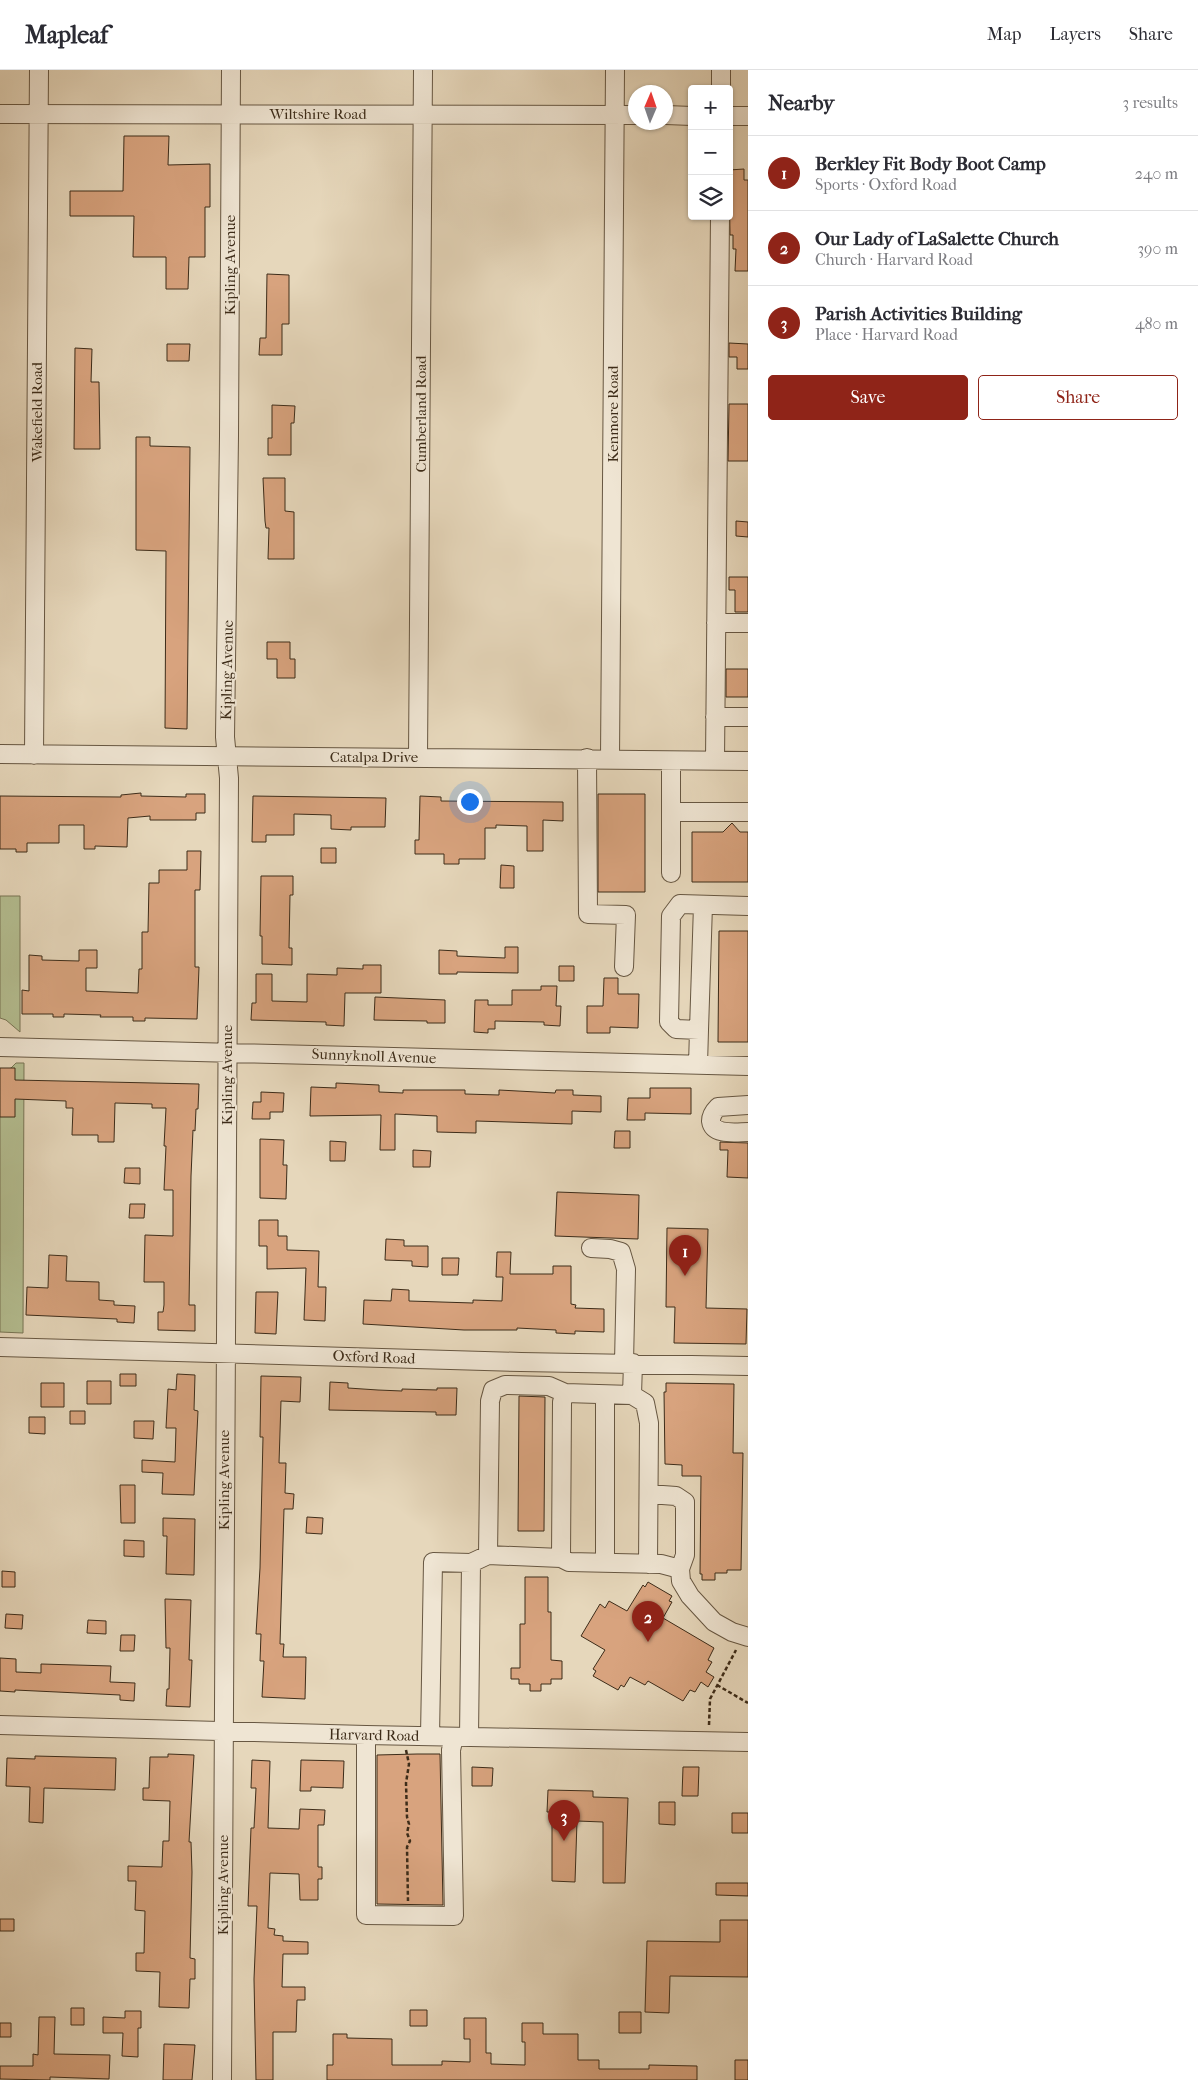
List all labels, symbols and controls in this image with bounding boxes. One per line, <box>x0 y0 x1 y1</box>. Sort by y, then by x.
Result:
text: Mapleaf <box>25 21 108 49</box>
text: Map <box>987 24 1021 45</box>
text: Layers <box>1049 24 1101 45</box>
text: Share <box>1129 24 1173 45</box>
north arrow <box>628 85 673 130</box>
map controls <box>688 85 733 220</box>
button: + <box>688 85 733 130</box>
text: Nearby <box>768 91 834 115</box>
text: 3 results <box>1122 93 1178 112</box>
street label: Wiltshire Road <box>268 105 367 123</box>
button: − <box>688 130 733 175</box>
text: Berkley Fit Body Boot Camp <box>815 153 1046 175</box>
text: 1 <box>781 164 787 183</box>
text: 240 m <box>1135 164 1178 183</box>
button: layers <box>688 175 733 220</box>
text: Sports · Oxford Road <box>815 175 957 194</box>
street label: Kipling Avenue <box>221 214 239 315</box>
text: Our Lady of LaSalette Church <box>815 228 1059 250</box>
text: 2 <box>780 239 788 258</box>
text: 390 m <box>1137 239 1178 258</box>
text: Church · Harvard Road <box>815 250 973 269</box>
text: Parish Activities Building <box>815 303 1022 325</box>
text: 3 <box>781 314 787 333</box>
text: 480 m <box>1135 314 1178 333</box>
text: Place · Harvard Road <box>815 325 958 344</box>
street label: Cumberland Road <box>412 355 430 473</box>
street label: Wakefield Road <box>28 361 46 463</box>
street label: Kenmore Road <box>604 365 622 463</box>
button: Save <box>768 375 968 420</box>
button: Share <box>978 375 1178 420</box>
street label: Kipling Avenue <box>217 619 237 720</box>
street label: Catalpa Drive <box>330 748 419 766</box>
your location <box>457 789 483 815</box>
street label: Kipling Avenue <box>218 1024 236 1125</box>
street label: Sunnyknoll Avenue <box>311 1045 437 1067</box>
pin: 1 <box>669 1235 701 1276</box>
street label: Oxford Road <box>332 1347 417 1367</box>
street label: Kipling Avenue <box>215 1429 233 1530</box>
pin: 2 <box>632 1601 664 1642</box>
street label: Harvard Road <box>329 1725 420 1745</box>
pin: 3 <box>548 1800 580 1841</box>
street label: Kipling Avenue <box>214 1834 232 1935</box>

